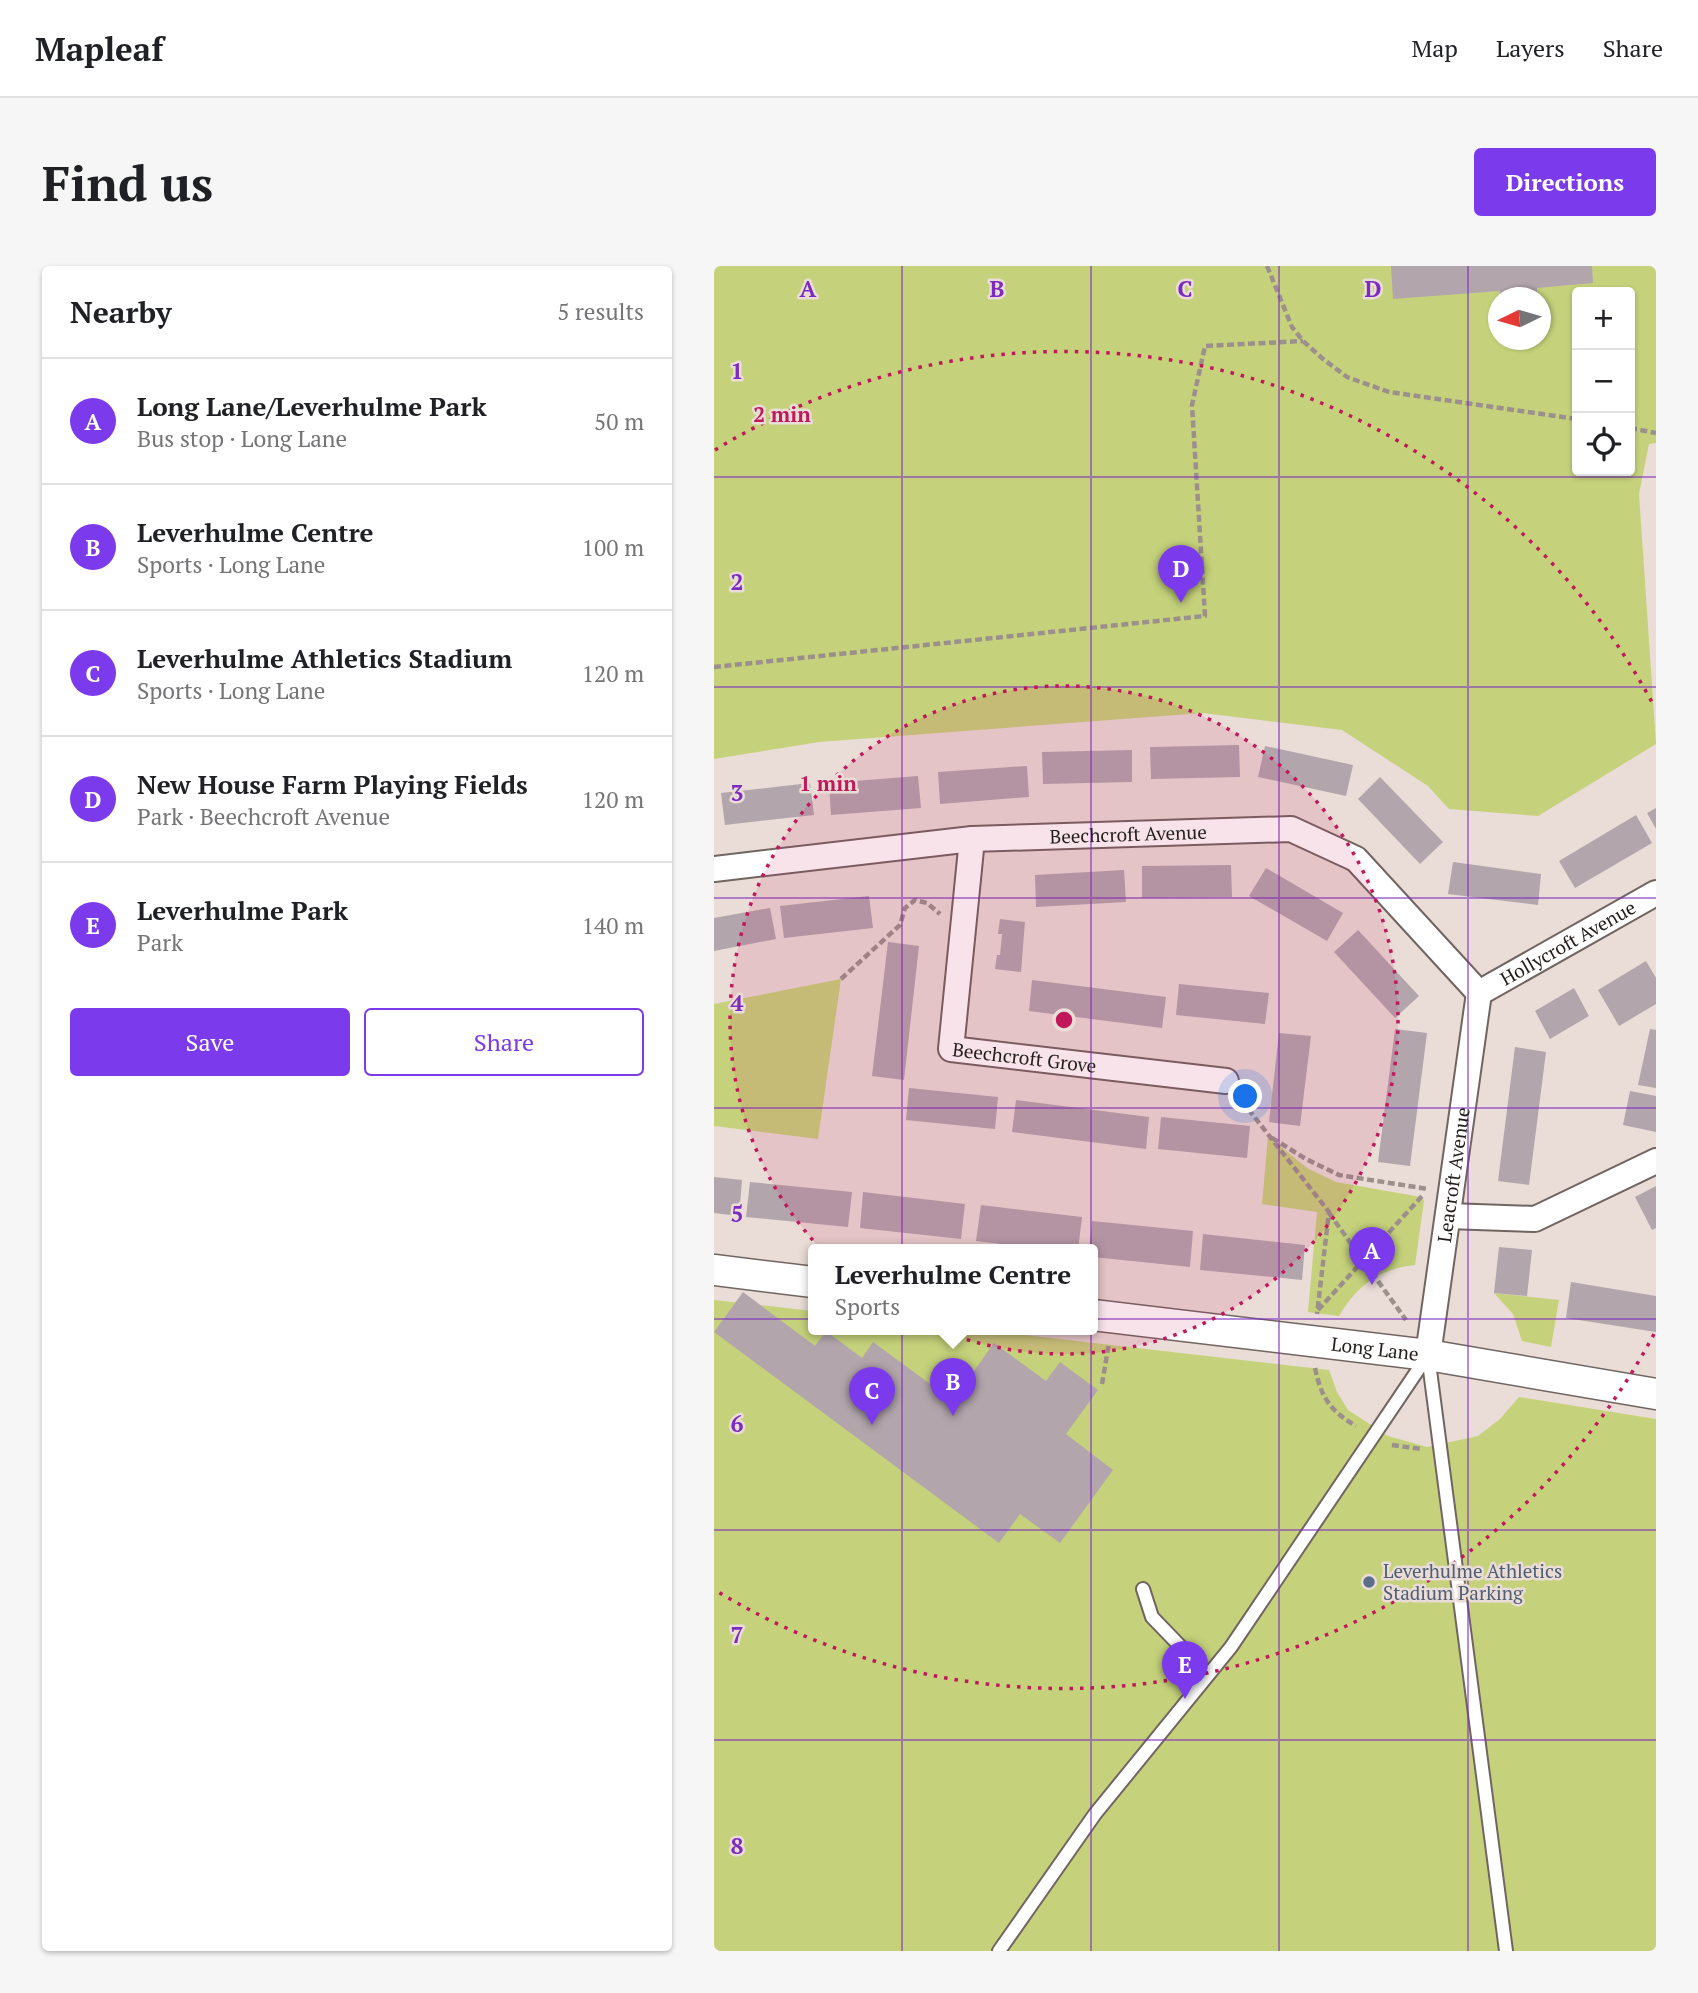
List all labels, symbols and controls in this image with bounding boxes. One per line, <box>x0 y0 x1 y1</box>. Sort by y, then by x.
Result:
text: Mapleaf <box>35 27 164 70</box>
text: Map <box>1411 32 1458 64</box>
text: Layers <box>1496 32 1565 64</box>
text: Share <box>1603 32 1663 64</box>
button: Directions <box>1474 148 1656 216</box>
text: Find us <box>42 150 213 215</box>
text: A <box>800 273 817 304</box>
text: B <box>990 273 1005 304</box>
text: C <box>1178 273 1193 304</box>
text: D <box>1365 273 1382 304</box>
north arrow <box>1488 287 1551 350</box>
map controls <box>1572 287 1635 476</box>
button: + <box>1572 287 1635 350</box>
text: Nearby <box>70 292 172 332</box>
text: 5 results <box>557 296 644 327</box>
button: − <box>1572 350 1635 413</box>
text: 1 <box>731 355 744 386</box>
text: Long Lane/Leverhulme Park <box>137 389 487 423</box>
text: 2 min <box>753 400 811 428</box>
text: A <box>85 406 101 437</box>
text: 50 m <box>594 406 644 437</box>
button: locate <box>1572 413 1635 476</box>
text: Bus stop · Long Lane <box>137 423 347 454</box>
text: Leverhulme Centre <box>137 515 374 549</box>
text: B <box>86 532 100 563</box>
text: 100 m <box>582 532 644 563</box>
pin: D <box>1158 545 1204 603</box>
text: Sports · Long Lane <box>137 549 325 580</box>
text: 2 <box>731 566 744 597</box>
text: Leverhulme Athletics Stadium <box>137 641 512 675</box>
text: C <box>86 658 101 689</box>
text: 120 m <box>582 658 644 689</box>
text: Sports · Long Lane <box>137 675 325 706</box>
text: New House Farm Playing Fields <box>137 767 528 801</box>
text: 1 min <box>799 769 857 797</box>
text: 3 <box>731 777 744 808</box>
text: D <box>85 784 101 815</box>
text: 120 m <box>582 784 644 815</box>
text: Park · Beechcroft Avenue <box>137 801 390 832</box>
street label: Beechcroft Avenue <box>1049 819 1207 849</box>
text: Leverhulme Park <box>137 893 348 927</box>
street label: Hollycroft Avenue <box>1495 894 1640 991</box>
text: E <box>86 910 100 941</box>
text: 140 m <box>582 910 644 941</box>
text: Park <box>137 927 183 958</box>
text: 4 <box>731 987 744 1018</box>
button: Save <box>70 1008 350 1076</box>
button: Share <box>364 1008 644 1076</box>
centre of rings <box>1052 1008 1076 1032</box>
street label: Beechcroft Grove <box>951 1036 1098 1078</box>
your location <box>1228 1079 1262 1113</box>
street label: Leacroft Avenue <box>1431 1106 1475 1244</box>
text: 5 <box>731 1198 744 1229</box>
pin: A <box>1349 1227 1395 1285</box>
popup <box>808 1244 1098 1335</box>
text: Leverhulme Centre <box>835 1257 1071 1291</box>
text: Sports <box>835 1291 900 1322</box>
street label: Long Lane <box>1330 1331 1420 1366</box>
pin: B <box>930 1358 976 1416</box>
pin: C <box>849 1367 895 1425</box>
text: 6 <box>731 1408 744 1439</box>
place label: Leverhulme Athletics Stadium Parking <box>1383 1558 1562 1605</box>
marker: Leverhulme Athletics Stadium Parking <box>1361 1574 1377 1590</box>
text: 7 <box>731 1619 744 1650</box>
pin: E <box>1162 1641 1208 1699</box>
text: 8 <box>731 1830 744 1861</box>

